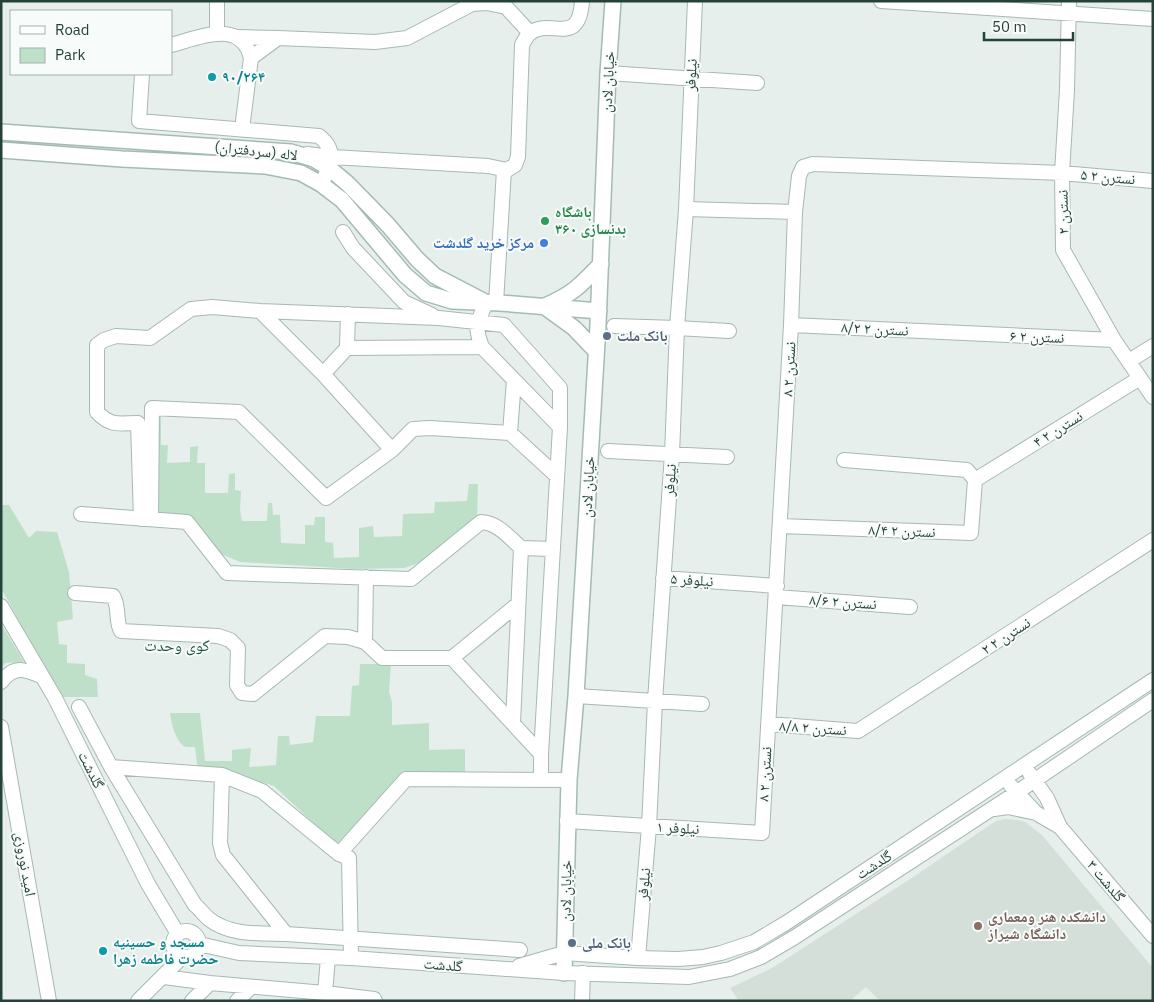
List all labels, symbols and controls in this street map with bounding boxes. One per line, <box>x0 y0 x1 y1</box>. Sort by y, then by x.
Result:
legend <box>10 10 172 75</box>
scale bar <box>984 10 1073 42</box>
text: 50 m <box>992 17 1027 36</box>
text: Road <box>55 20 90 39</box>
text: Park <box>55 45 85 64</box>
street label: خیابان لادن <box>596 50 620 113</box>
street label: نیلوفر <box>680 58 701 93</box>
place label: ۹۰/۲۶۴ <box>222 67 266 86</box>
marker: ۹۰/۲۶۴ <box>206 71 218 83</box>
street label: لاله (سردفتران) <box>213 137 299 165</box>
street label: ۵ نسترن ۲ <box>1080 165 1136 189</box>
street label: نسترن ۲ <box>1053 190 1073 234</box>
place label: باشگاه بدنسازی ۳۶۰ <box>555 202 626 238</box>
marker: باشگاه بدنسازی ۳۶۰ <box>539 215 551 227</box>
place label: مرکز خرید گلدشت <box>433 233 534 252</box>
marker: مرکز خرید گلدشت <box>538 237 550 249</box>
street label: ۸/۲ نسترن ۲ <box>841 317 909 341</box>
place label: بانک ملت <box>617 326 668 345</box>
street label: ۶ نسترن ۲ <box>1009 326 1065 348</box>
marker: بانک ملت <box>601 330 613 342</box>
street label: ۸ نسترن ۲ <box>778 341 800 397</box>
street label: ۴ نسترن ۲ <box>1029 406 1087 452</box>
street label: خیابان لادن <box>576 455 600 518</box>
street label: نیلوفر <box>659 463 680 498</box>
street label: ۸/۴ نسترن ۲ <box>868 520 936 542</box>
street label: ۵ نیلوفر <box>670 569 714 590</box>
street label: ۸/۶ نسترن ۲ <box>809 590 877 614</box>
street label: ۲ نسترن ۲ <box>978 613 1034 659</box>
district label: کوی وحدت <box>144 635 210 656</box>
street label: ۸/۸ نسترن ۲ <box>779 716 847 740</box>
street label: ۸ نسترن ۲ <box>754 746 776 802</box>
street label: گلدشت <box>74 748 109 792</box>
street label: ۱ نیلوفر <box>656 817 700 838</box>
street label: امید نوروزی <box>9 830 41 898</box>
street label: گلدشت <box>852 846 896 883</box>
street label: گلدشت ۳ <box>1083 856 1130 906</box>
street label: خیابان لادن <box>555 859 577 922</box>
street label: نیلوفر <box>633 867 654 902</box>
place label: دانشکده هنر‌ ومعماری دانشگاه شیراز <box>987 907 1106 943</box>
marker: دانشکده هنر‌ ومعماری دانشگاه شیراز <box>972 920 984 932</box>
place label: مسجد و حسینیه حضرت فاطمه زهرا <box>113 932 219 968</box>
place label: بانک ملی <box>582 933 631 952</box>
marker: بانک ملی <box>566 937 578 949</box>
marker: مسجد و حسینیه حضرت فاطمه زهرا <box>97 945 109 957</box>
street label: گلدشت <box>423 954 464 975</box>

